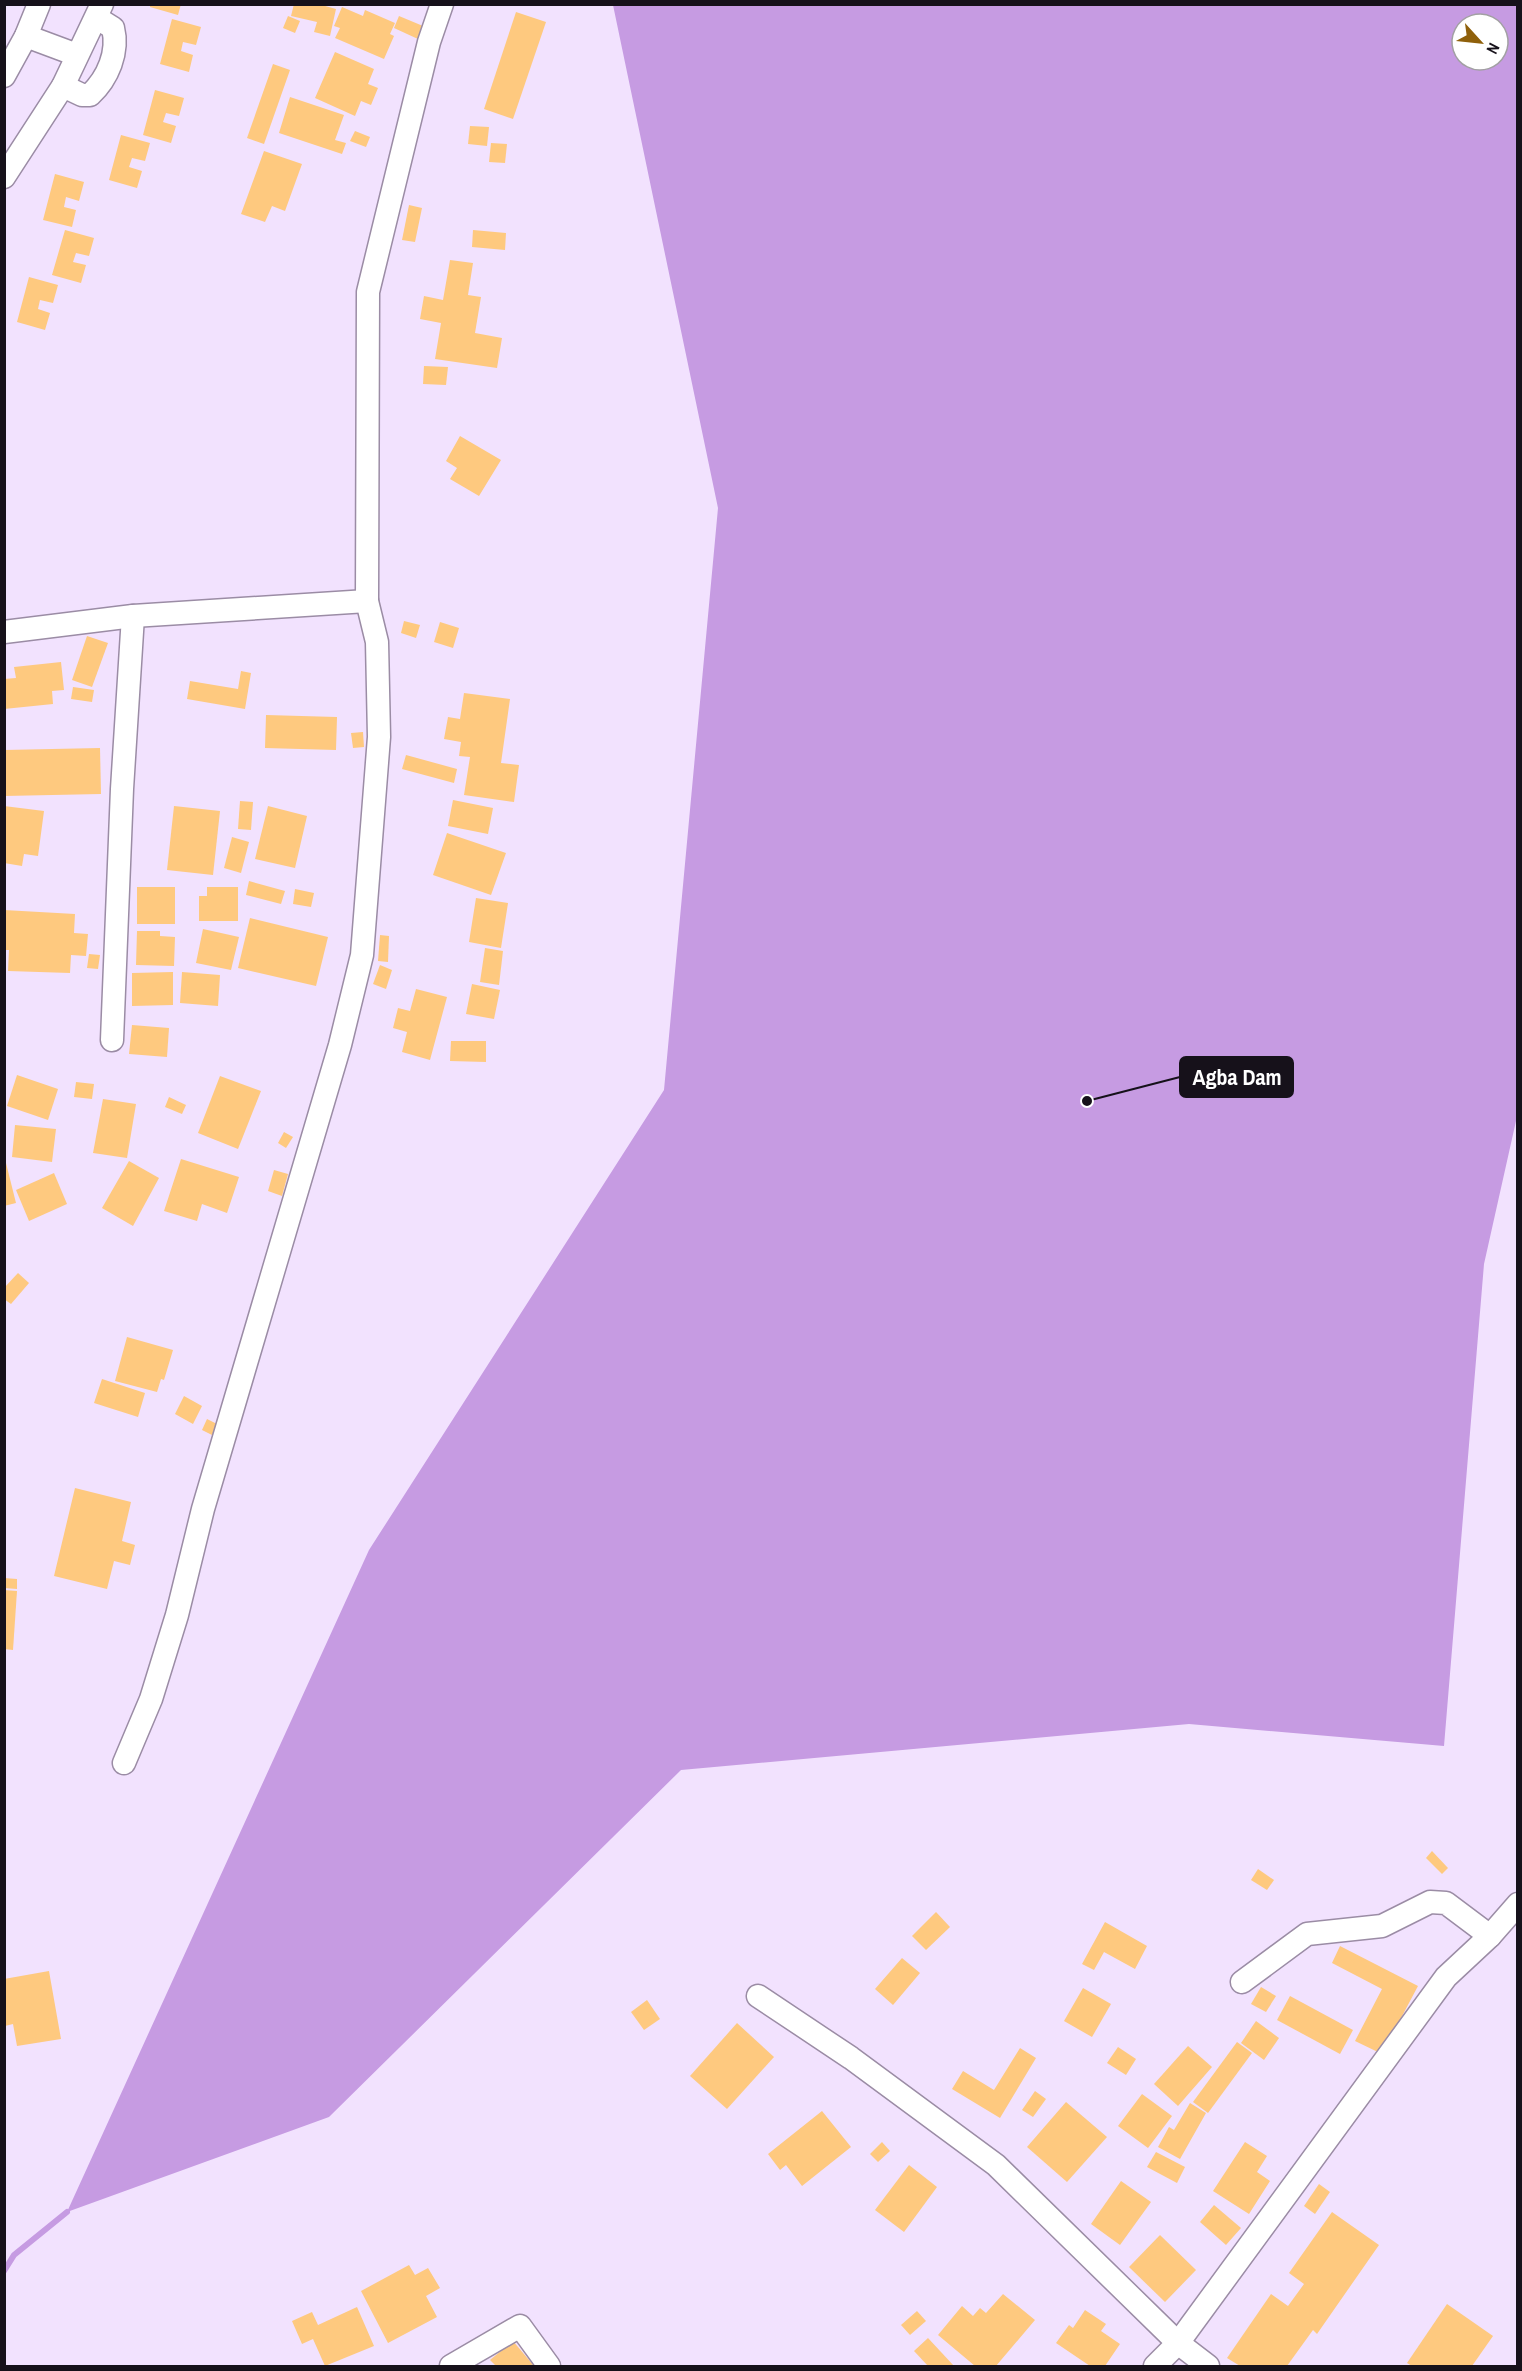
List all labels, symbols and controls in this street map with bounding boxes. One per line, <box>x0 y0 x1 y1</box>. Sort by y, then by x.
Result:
north arrow <box>1450 12 1510 72</box>
text: N <box>1481 40 1505 58</box>
callout: Agba Dam <box>1180 1057 1293 1097</box>
text: Agba Dam <box>1192 1062 1282 1092</box>

